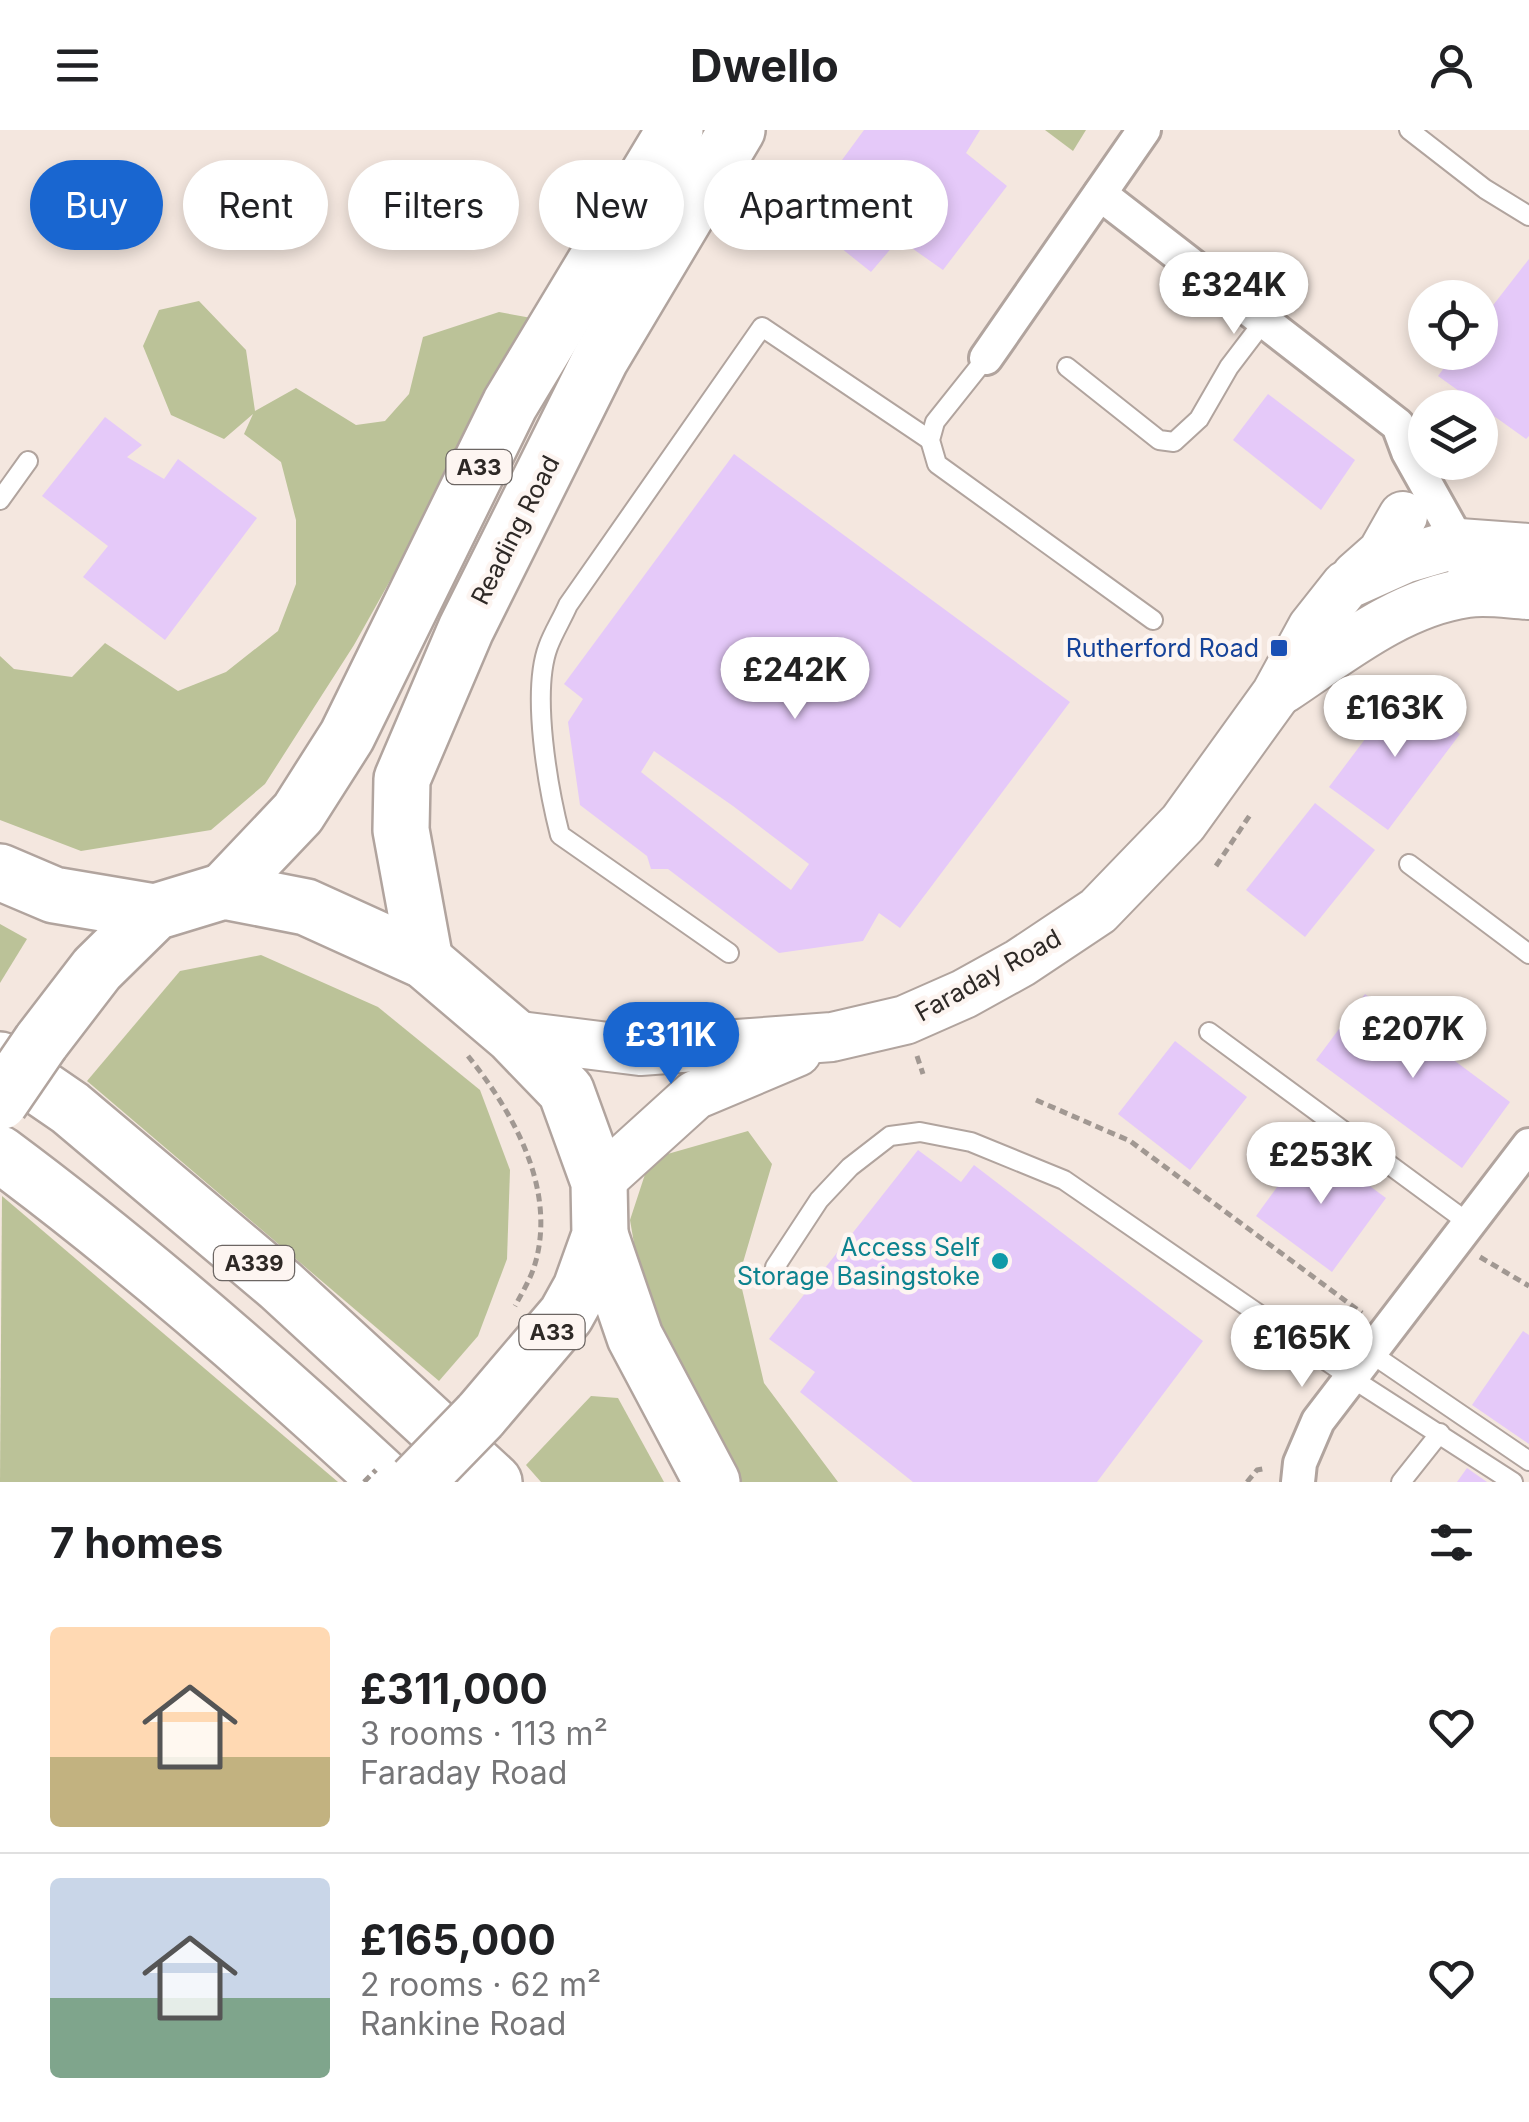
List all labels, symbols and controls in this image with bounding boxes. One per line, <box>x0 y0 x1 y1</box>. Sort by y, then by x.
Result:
icon: menu <box>50 38 105 93</box>
text: Dwello <box>690 38 839 93</box>
icon: person <box>1424 38 1479 93</box>
chip: Buy <box>30 160 163 250</box>
chip: Rent <box>183 160 328 250</box>
chip: Filters <box>348 160 519 250</box>
chip: New <box>539 160 684 250</box>
chip: Apartment <box>704 160 948 250</box>
pin: £324K <box>1164 252 1304 337</box>
text: £324K <box>1181 265 1287 304</box>
map controls <box>1408 280 1498 480</box>
button: locate <box>1408 280 1498 370</box>
button: layers <box>1408 390 1498 480</box>
road number: A33 <box>446 450 512 484</box>
street label: Reading Road <box>465 450 565 610</box>
place label: Rutherford Road <box>1066 633 1259 663</box>
pin: £242K <box>725 637 865 722</box>
marker: Rutherford Road <box>1268 637 1290 659</box>
text: £242K <box>743 650 847 689</box>
pin: £163K <box>1325 675 1465 760</box>
text: £163K <box>1346 688 1444 727</box>
street label: Faraday Road <box>910 923 1066 1027</box>
pin: £207K <box>1343 996 1483 1081</box>
pin: £311K <box>601 1002 741 1087</box>
text: £207K <box>1361 1009 1465 1048</box>
text: £311K <box>625 1015 717 1054</box>
pin: £253K <box>1251 1122 1391 1207</box>
text: £253K <box>1269 1135 1373 1174</box>
place label: Access Self Storage Basingstoke <box>737 1232 980 1291</box>
road number: A339 <box>214 1246 294 1280</box>
marker: Access Self Storage Basingstoke <box>989 1250 1011 1272</box>
pin: £165K <box>1232 1305 1372 1390</box>
road number: A33 <box>520 1315 584 1349</box>
text: £165K <box>1253 1318 1351 1357</box>
icon: filters <box>1424 1515 1479 1570</box>
text: 7 homes <box>50 1517 223 1568</box>
text: £311,000 <box>360 1663 548 1714</box>
icon: home <box>130 1667 250 1787</box>
icon: heart <box>1424 1700 1479 1755</box>
text: 3 rooms · 113 m² <box>360 1714 608 1753</box>
text: Faraday Road <box>360 1753 567 1792</box>
text: £165,000 <box>360 1914 556 1965</box>
icon: home <box>130 1918 250 2038</box>
icon: heart <box>1424 1951 1479 2006</box>
text: 2 rooms · 62 m² <box>360 1965 601 2004</box>
text: Rankine Road <box>360 2004 566 2043</box>

